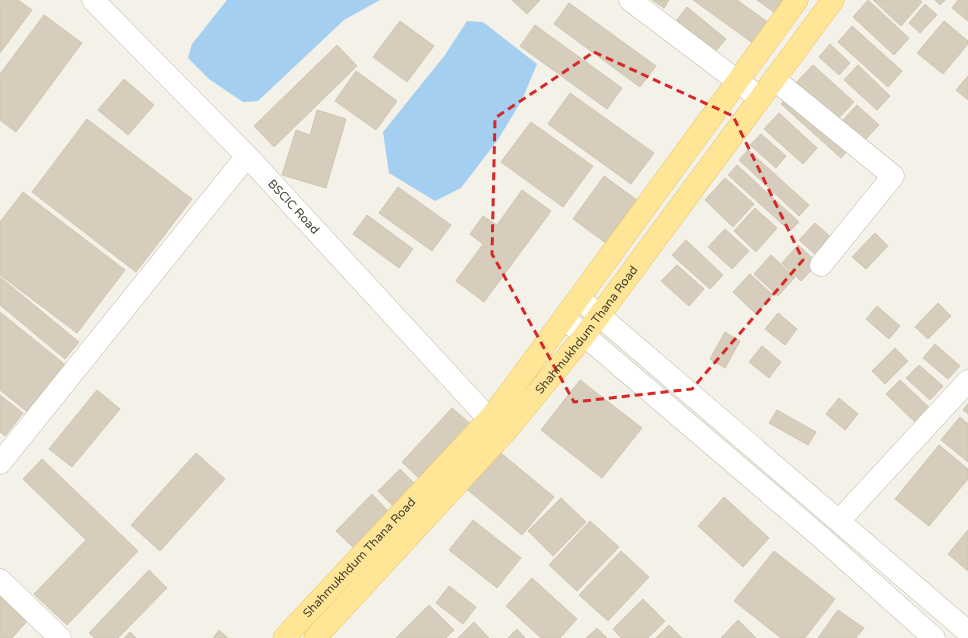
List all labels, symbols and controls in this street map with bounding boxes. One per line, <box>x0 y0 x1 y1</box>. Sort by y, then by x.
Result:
street label: BSCIC Road <box>265 176 322 237</box>
street label: Shahmukhdum Thana Road <box>532 263 641 397</box>
street label: Shahmukhdum Thana Road <box>300 495 418 620</box>

